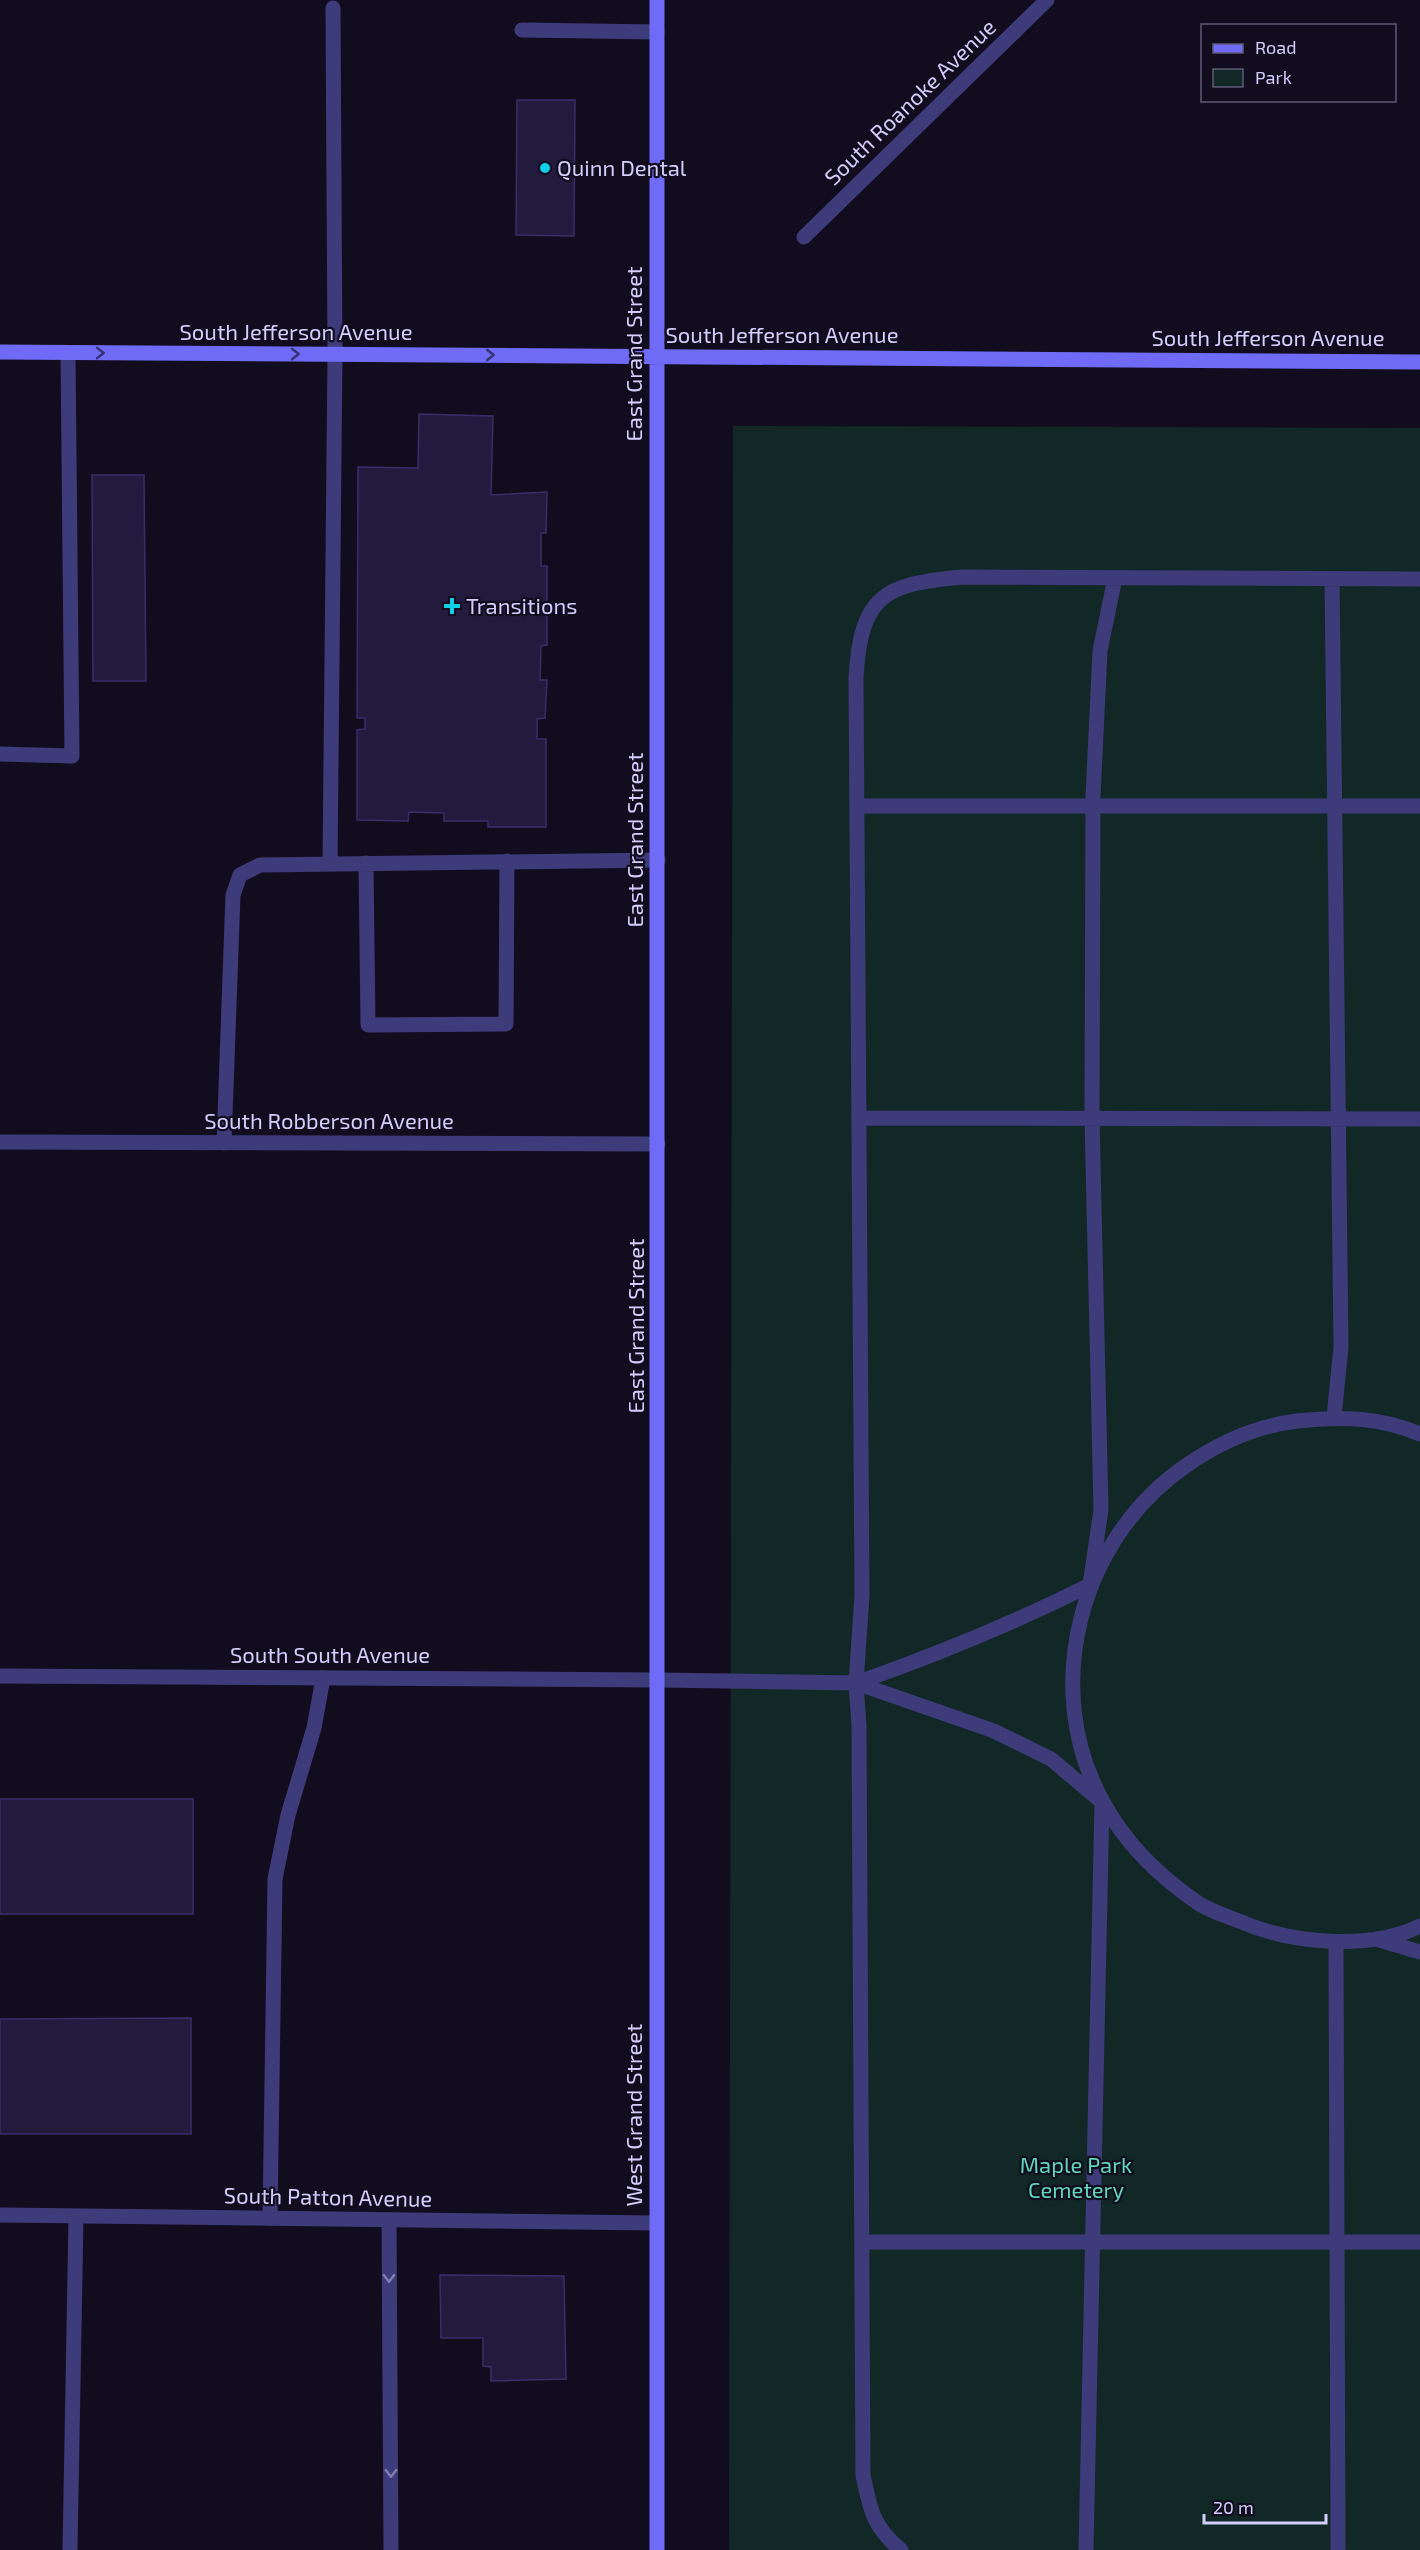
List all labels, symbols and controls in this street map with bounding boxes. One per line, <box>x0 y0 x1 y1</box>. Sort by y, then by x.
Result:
street label: South Roanoke Avenue <box>818 13 1000 190</box>
legend <box>1201 24 1396 102</box>
text: Road <box>1255 36 1296 58</box>
text: Park <box>1255 66 1292 88</box>
place label: Quinn Dental <box>557 154 687 181</box>
marker: Quinn Dental <box>538 161 552 175</box>
street label: East Grand Street <box>620 266 646 442</box>
street label: South Jefferson Avenue <box>180 318 412 344</box>
street label: South Jefferson Avenue <box>666 321 898 347</box>
street label: South Jefferson Avenue <box>1152 324 1384 350</box>
one-way arrow <box>96 347 105 359</box>
one-way arrow <box>291 348 300 360</box>
one-way arrow <box>486 349 495 361</box>
place label: Transitions <box>466 592 577 618</box>
marker: Transitions <box>443 597 461 615</box>
street label: East Grand Street <box>621 752 647 928</box>
street label: South Robberson Avenue <box>204 1107 454 1133</box>
street label: East Grand Street <box>622 1238 648 1414</box>
street label: South South Avenue <box>230 1641 430 1667</box>
street label: West Grand Street <box>620 2024 646 2206</box>
park label: Maple Park Cemetery <box>1020 2151 1132 2202</box>
street label: South Patton Avenue <box>224 2181 433 2211</box>
one-way arrow <box>383 2274 395 2283</box>
one-way arrow <box>384 2469 397 2478</box>
scale bar <box>1204 2487 1326 2525</box>
text: 20 m <box>1213 2496 1254 2518</box>

